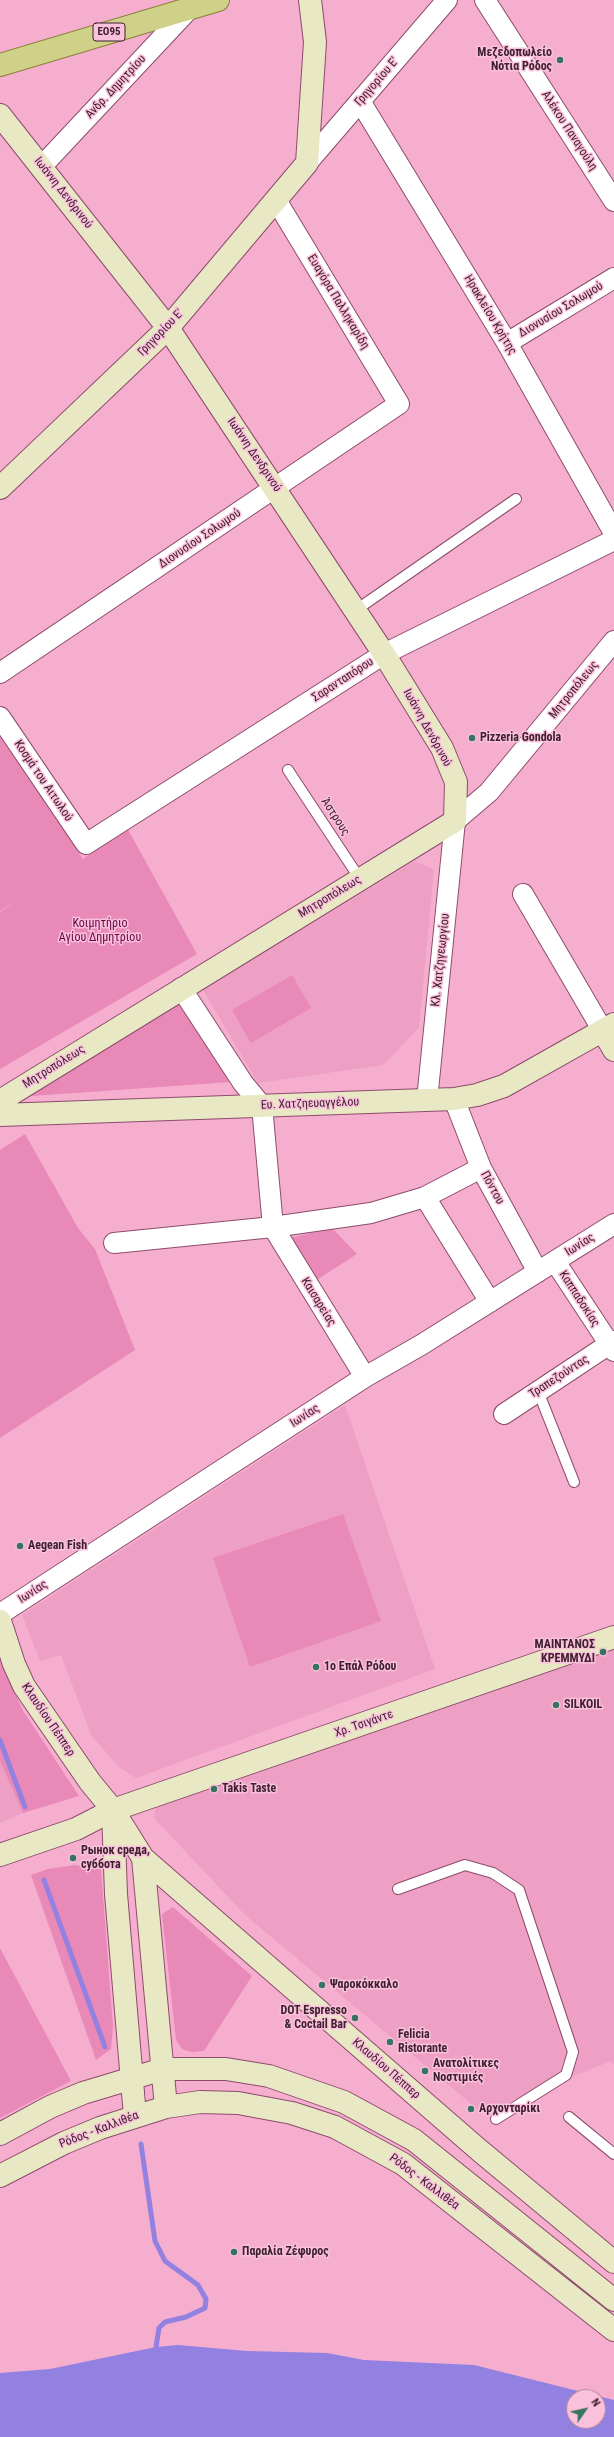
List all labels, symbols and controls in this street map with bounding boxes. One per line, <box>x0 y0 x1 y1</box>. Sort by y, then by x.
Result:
road number: ΕΟ95 <box>93 23 125 41</box>
place label: Μεζεδοπωλείο Νότια Ρόδος <box>477 46 552 74</box>
street label: Ανδρ. Δημητρίου <box>83 52 149 122</box>
street label: Γρηγορίου Ε' <box>352 55 402 109</box>
marker: Μεζεδοπωλείο Νότια Ρόδος <box>555 55 565 65</box>
street label: Αλέκου Παναγούλη <box>538 88 600 174</box>
street label: Ιωάννη Δενδρινού <box>31 154 95 232</box>
street label: Ευαγόρα Παλληκαρίδη <box>304 252 372 352</box>
street label: Ηρακλείου Κρήτης <box>461 272 519 358</box>
street label: Διονυσίου Σολωμού <box>516 279 606 341</box>
street label: Γρηγορίου Ε' <box>135 307 187 359</box>
street label: Ιωάννη Δενδρινού <box>224 415 284 495</box>
street label: Διονυσίου Σολωμού <box>156 506 244 572</box>
street label: Σαρανταπόρου <box>310 655 376 705</box>
street label: Μητροπόλεως <box>546 658 602 722</box>
street label: Ιωάννη Δενδρινού <box>400 687 454 769</box>
place label: Pizzeria Gondola <box>480 731 561 745</box>
marker: Pizzeria Gondola <box>467 733 477 743</box>
street label: Κοσμά του Αιτωλού <box>10 738 76 824</box>
street label: Άστρους <box>318 795 352 839</box>
street label: Μητροπόλεως <box>296 873 364 921</box>
street label: Κλ. Χατζηγεωργίου <box>429 913 453 1007</box>
park label: Κοιμητήριο Αγίου Δημητρίου <box>59 917 141 945</box>
street label: Μητροπόλεως <box>20 1042 88 1092</box>
street label: Ευ. Χατζηευαγγέλου <box>261 1095 359 1113</box>
street label: Πόντου <box>477 1169 507 1207</box>
street label: Ιωνίας <box>563 1230 597 1260</box>
street label: Καππαδοκίας <box>556 1268 602 1330</box>
street label: Καισαρείας <box>297 1275 339 1329</box>
street label: Τραπεζούντας <box>526 1352 592 1402</box>
street label: Ιωνίας <box>288 1401 322 1431</box>
place label: Aegean Fish <box>28 1539 87 1553</box>
marker: Aegean Fish <box>15 1541 25 1551</box>
street label: Ιωνίας <box>16 1577 50 1607</box>
place label: ΜΑΙΝΤΑΝΟΣ ΚΡΕΜΜΥΔΙ <box>535 1638 595 1666</box>
marker: ΜΑΙΝΤΑΝΟΣ ΚΡΕΜΜΥΔΙ <box>598 1647 608 1657</box>
place label: 1ο Επάλ Ρόδου <box>324 1660 396 1674</box>
marker: 1ο Επάλ Ρόδου <box>311 1662 321 1672</box>
street label: Κλαυδίου Πέππερ <box>18 1681 78 1759</box>
place label: SILKOIL <box>564 1698 602 1712</box>
marker: SILKOIL <box>551 1700 561 1710</box>
street label: Χρ. Τσιγάντε <box>333 1707 395 1741</box>
place label: Takis Taste <box>222 1782 276 1796</box>
marker: Takis Taste <box>209 1784 219 1794</box>
place label: Рынок среда, суббота <box>81 1844 150 1872</box>
marker: Рынок среда, суббота <box>68 1853 78 1863</box>
place label: Ψαροκόκκαλο <box>330 1978 398 1992</box>
marker: Ψαροκόκκαλο <box>317 1980 327 1990</box>
place label: DOT Espresso & Coctail Bar <box>280 2004 347 2032</box>
marker: DOT Espresso & Coctail Bar <box>350 2013 360 2023</box>
place label: Felicia Ristorante <box>398 2028 447 2056</box>
street label: Κλαυδίου Πέππερ <box>349 2036 423 2102</box>
marker: Felicia Ristorante <box>385 2037 395 2047</box>
place label: Ανατολίτικες Νοστιμιές <box>433 2057 499 2085</box>
marker: Ανατολίτικες Νοστιμιές <box>420 2066 430 2076</box>
place label: Αρχονταρίκι <box>479 2102 540 2116</box>
marker: Αρχονταρίκι <box>466 2104 476 2114</box>
street label: Ρόδος - Καλλιθέα <box>57 2108 141 2152</box>
street label: Ρόδος - Καλλιθέα <box>386 2151 462 2213</box>
place label: Παραλία Ζέφυρος <box>242 2245 329 2259</box>
marker: Παραλία Ζέφυρος <box>229 2247 239 2257</box>
north arrow <box>566 2389 606 2429</box>
text: N <box>588 2396 603 2409</box>

